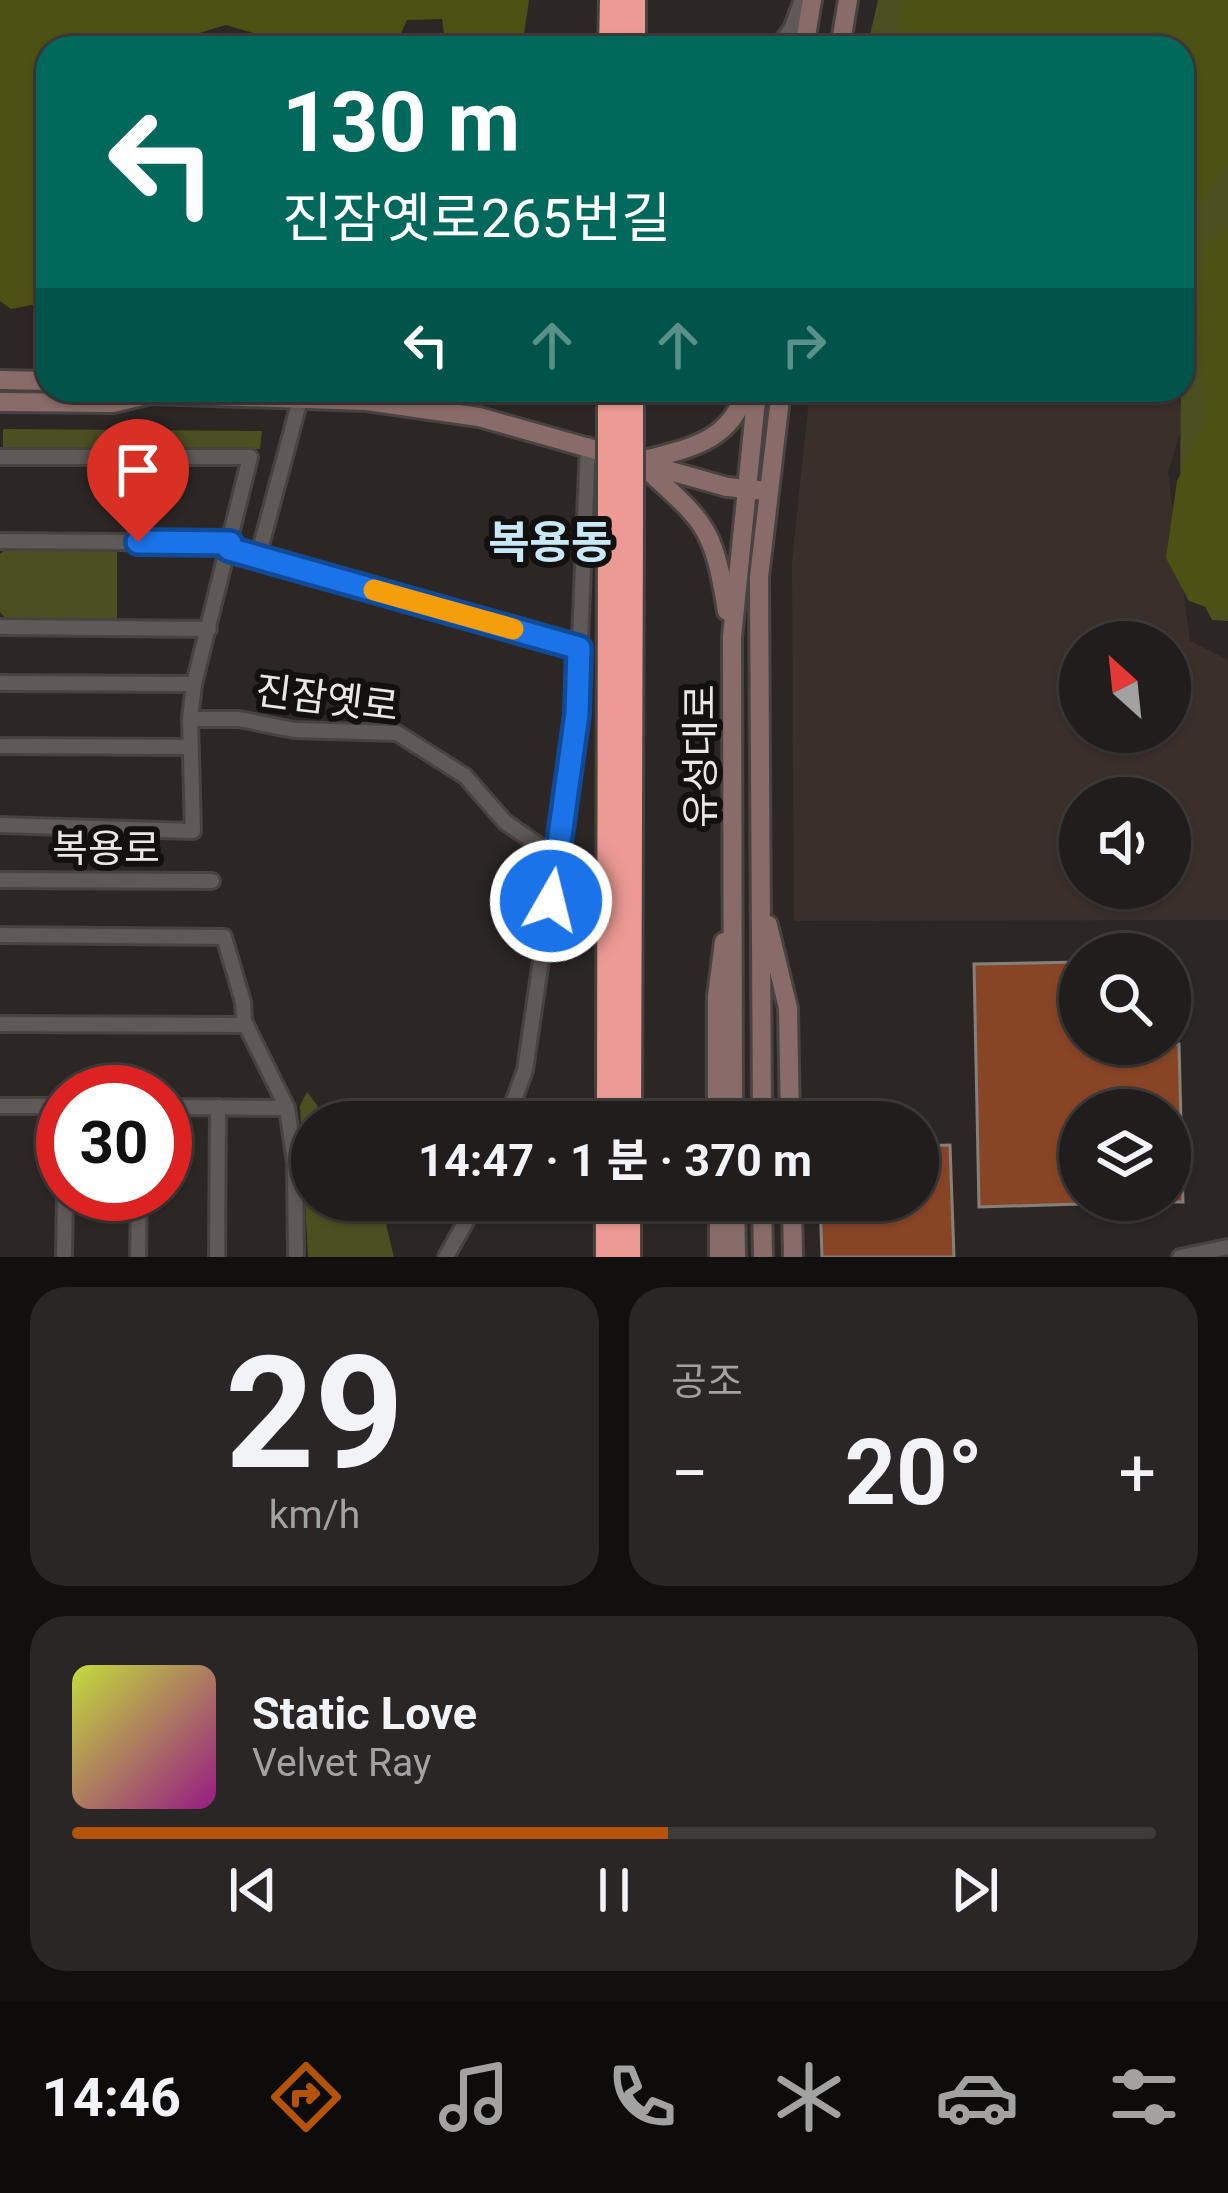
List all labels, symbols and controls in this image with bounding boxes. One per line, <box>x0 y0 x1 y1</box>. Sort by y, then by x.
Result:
text: 130 m <box>282 73 520 172</box>
icon: left <box>84 84 240 240</box>
text: 진잠옛로265번길 <box>282 187 671 250</box>
icon: left <box>393 312 459 378</box>
icon: ahead <box>519 312 585 378</box>
icon: ahead <box>645 312 711 378</box>
icon: right <box>771 312 837 378</box>
pin <box>87 419 189 542</box>
icon: arrive <box>105 437 171 503</box>
district label: 복용동 <box>488 516 612 569</box>
north arrow <box>1059 621 1191 753</box>
map controls <box>1059 621 1191 1221</box>
street label: 진잠옛로 <box>253 667 401 731</box>
street label: 유성대로 <box>678 684 724 828</box>
button: sound <box>1059 777 1191 909</box>
street label: 복용로 <box>52 826 160 872</box>
position arrow <box>488 838 614 964</box>
button: search <box>1059 933 1191 1065</box>
speed limit sign: 30 <box>36 1065 192 1221</box>
button: layers <box>1059 1089 1191 1221</box>
text: 14:47 · 1 분 · 370 m <box>418 1134 812 1187</box>
text: 29 <box>225 1322 404 1505</box>
text: 공조 <box>671 1359 743 1405</box>
text: 20° <box>844 1421 983 1526</box>
text: − <box>671 1435 709 1512</box>
text: + <box>1119 1435 1156 1512</box>
text: km/h <box>269 1492 360 1538</box>
text: Static Love <box>252 1687 477 1740</box>
text: Velvet Ray <box>252 1740 431 1786</box>
icon: previous <box>220 1857 286 1923</box>
icon: pause <box>581 1857 647 1923</box>
icon: next <box>942 1857 1008 1923</box>
icon: directions <box>264 2055 348 2139</box>
icon: music <box>432 2055 516 2139</box>
icon: phone <box>600 2055 684 2139</box>
icon: climate <box>767 2055 851 2139</box>
icon: car <box>935 2055 1019 2139</box>
icon: filters <box>1102 2055 1186 2139</box>
text: 14:46 <box>42 2066 181 2129</box>

